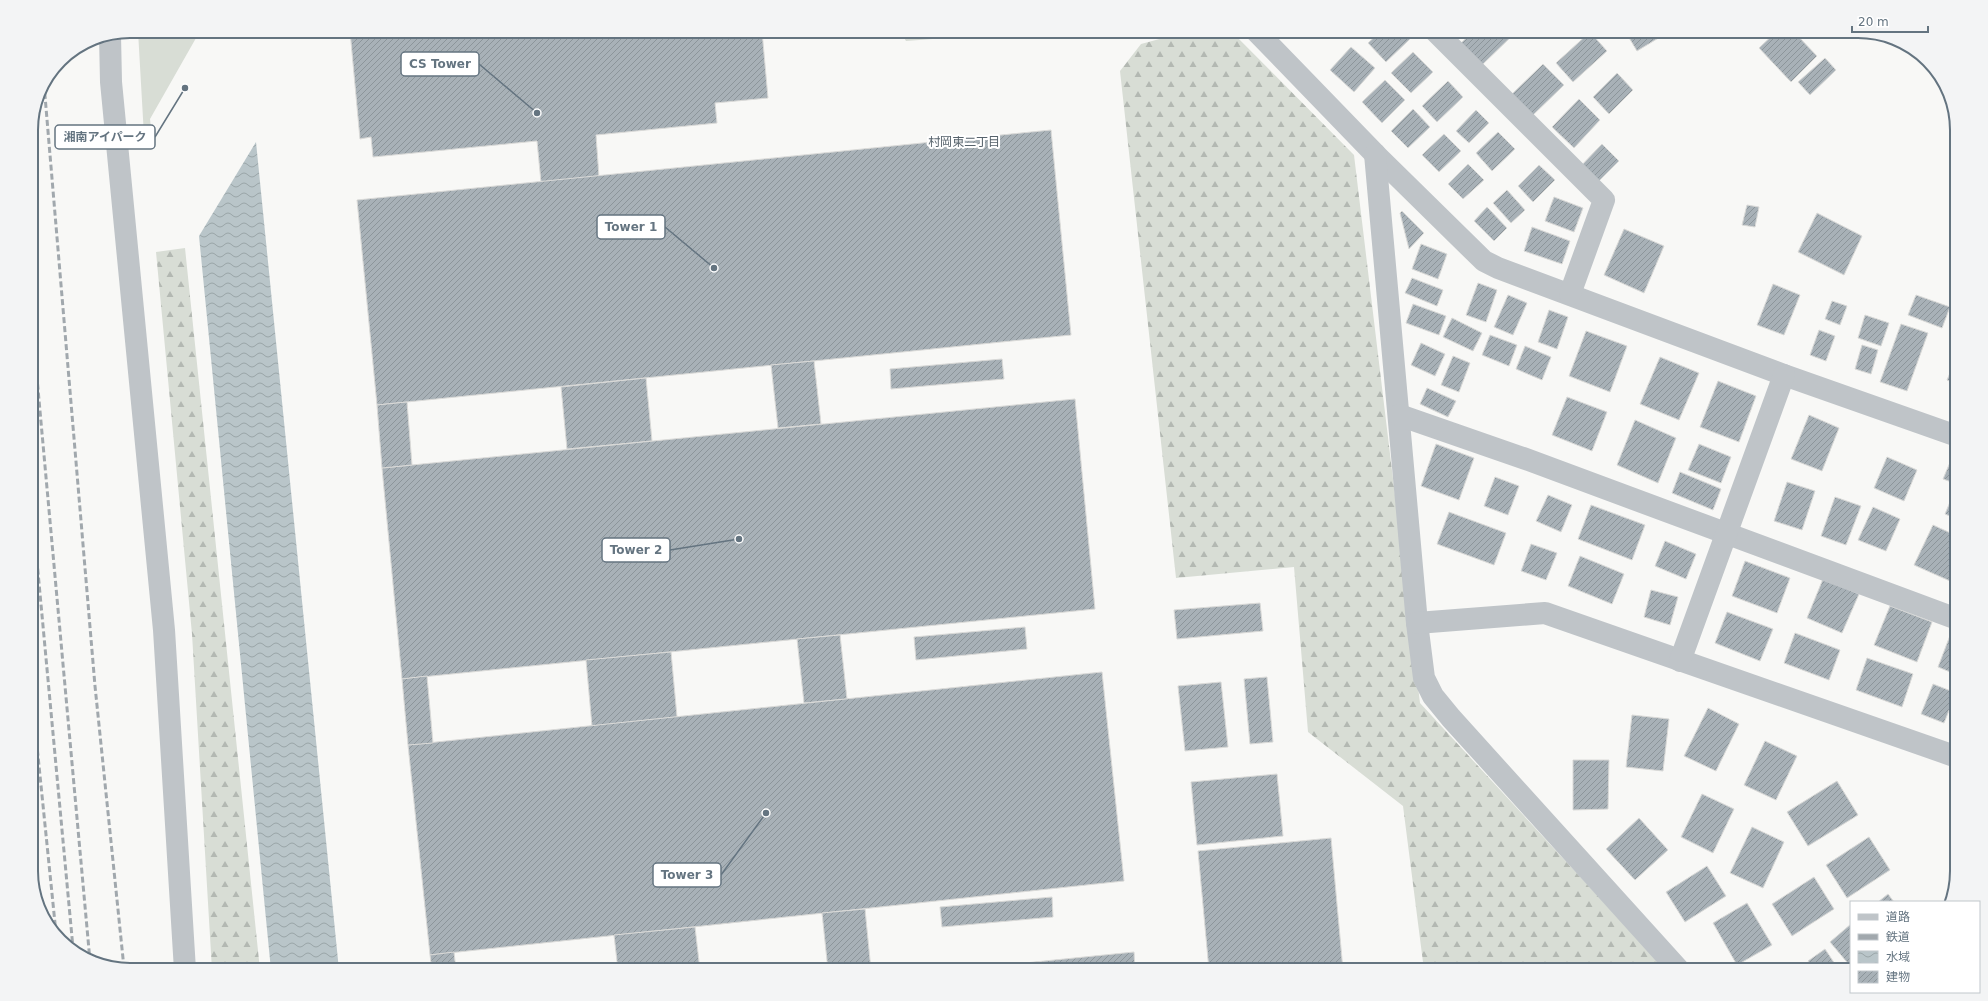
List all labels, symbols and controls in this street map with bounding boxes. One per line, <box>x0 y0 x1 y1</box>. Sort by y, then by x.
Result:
scale bar <box>1852 8 1928 34</box>
text: 20 m <box>1858 15 1889 29</box>
callout: CS Tower <box>401 52 479 76</box>
text: CS Tower <box>409 57 471 71</box>
callout: 湘南アイパーク <box>55 125 155 149</box>
text: 湘南アイパーク <box>63 130 147 144</box>
district label: 村岡東二丁目 <box>928 135 1000 149</box>
callout: Tower 1 <box>597 215 665 239</box>
text: Tower 1 <box>605 220 657 234</box>
callout: Tower 2 <box>602 538 670 562</box>
text: Tower 2 <box>610 543 662 557</box>
callout: Tower 3 <box>653 863 721 887</box>
text: Tower 3 <box>661 868 713 882</box>
legend <box>1850 901 1980 993</box>
text: 道路 <box>1886 910 1910 924</box>
text: 鉄道 <box>1886 930 1910 944</box>
text: 水域 <box>1886 950 1910 964</box>
text: 建物 <box>1886 970 1910 984</box>

